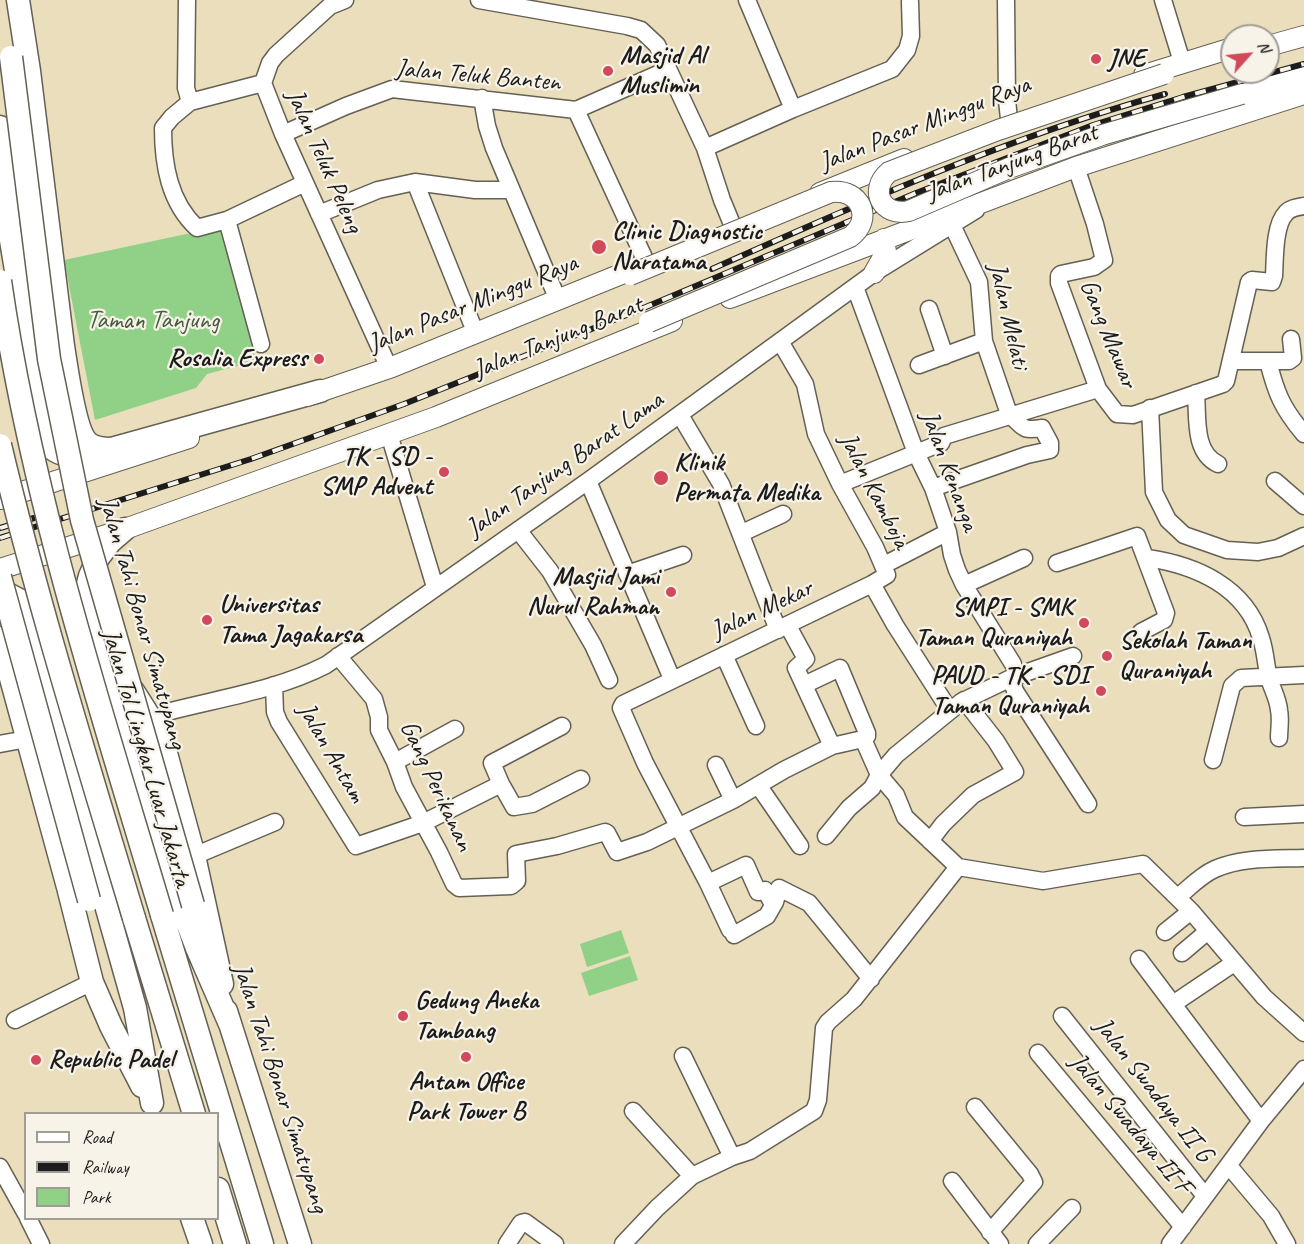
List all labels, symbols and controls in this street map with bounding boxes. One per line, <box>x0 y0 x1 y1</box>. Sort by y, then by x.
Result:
north arrow <box>1220 24 1280 84</box>
text: N <box>1253 38 1275 56</box>
place label: Masjid Al Muslimin <box>620 40 705 101</box>
place label: JNE <box>1108 43 1145 75</box>
marker: JNE <box>1089 52 1103 66</box>
street label: Jalan Teluk Banten <box>394 53 562 99</box>
marker: Masjid Al Muslimin <box>601 64 615 78</box>
street label: Jalan Pasar Minggu Raya <box>815 69 1035 179</box>
street label: Jalan Teluk Peleng <box>278 84 370 238</box>
street label: Jalan Tanjung Barat <box>922 118 1102 208</box>
place label: Clinic Diagnostic Naratama <box>612 216 762 278</box>
marker: Clinic Diagnostic Naratama <box>590 238 608 256</box>
street label: Jalan Pasar Minggu Raya <box>364 248 582 360</box>
street label: Jalan Melati <box>981 260 1035 372</box>
street label: Gang Mawar <box>1072 275 1144 393</box>
street label: Jalan Tanjung Barat <box>469 290 647 386</box>
park label: Taman Tanjung <box>87 305 219 337</box>
place label: Rosalia Express <box>167 343 307 375</box>
marker: Rosalia Express <box>312 352 326 366</box>
street label: Jalan Tanjung Barat Lama <box>460 385 670 545</box>
street label: Jalan Kenanga <box>913 406 985 536</box>
street label: Jalan Kamboja <box>831 428 917 554</box>
place label: TK - SD - SMP Advent <box>320 441 432 502</box>
place label: Klinik Permata Medika <box>674 447 820 508</box>
marker: TK - SD - SMP Advent <box>437 465 451 479</box>
marker: Klinik Permata Medika <box>652 469 670 487</box>
street label: Jalan Tahi Bonar Simatupang <box>91 494 193 752</box>
place label: Masjid Jami Nurul Rahman <box>527 561 659 622</box>
street label: Jalan Mekar <box>706 573 818 647</box>
marker: Masjid Jami Nurul Rahman <box>664 585 678 599</box>
place label: Universitas Tama Jagakarsa <box>219 589 362 650</box>
place label: SMPI - SMK Taman Quraniyah <box>915 592 1072 654</box>
marker: Universitas Tama Jagakarsa <box>200 613 214 627</box>
marker: SMPI - SMK Taman Quraniyah <box>1077 616 1091 630</box>
street label: Jalan Tol Lingkar Luar Jakarta <box>94 625 198 891</box>
place label: Sekolah Taman Quraniyah <box>1119 625 1252 686</box>
marker: Sekolah Taman Quraniyah <box>1100 649 1114 663</box>
place label: PAUD - TK - SDI Taman Quraniyah <box>931 660 1089 722</box>
marker: PAUD - TK - SDI Taman Quraniyah <box>1094 684 1108 698</box>
street label: Jalan Antam <box>290 697 372 809</box>
street label: Gang Perikanan <box>392 716 480 856</box>
street label: Jalan Tahi Bonar Simatupang <box>225 960 335 1216</box>
place label: Gedung Aneka Tambang <box>415 985 538 1046</box>
marker: Gedung Aneka Tambang <box>396 1009 410 1023</box>
street label: Jalan Swadaya II G <box>1087 1011 1219 1169</box>
place label: Republic Padel <box>48 1044 174 1076</box>
street label: Jalan Swadaya II F <box>1062 1047 1198 1201</box>
marker: Antam Office Park Tower B <box>459 1050 473 1064</box>
marker: Republic Padel <box>29 1053 43 1067</box>
place label: Antam Office Park Tower B <box>407 1066 525 1128</box>
legend <box>24 1112 219 1220</box>
text: Road <box>82 1126 112 1148</box>
text: Railway <box>82 1156 129 1178</box>
text: Park <box>82 1186 111 1208</box>

